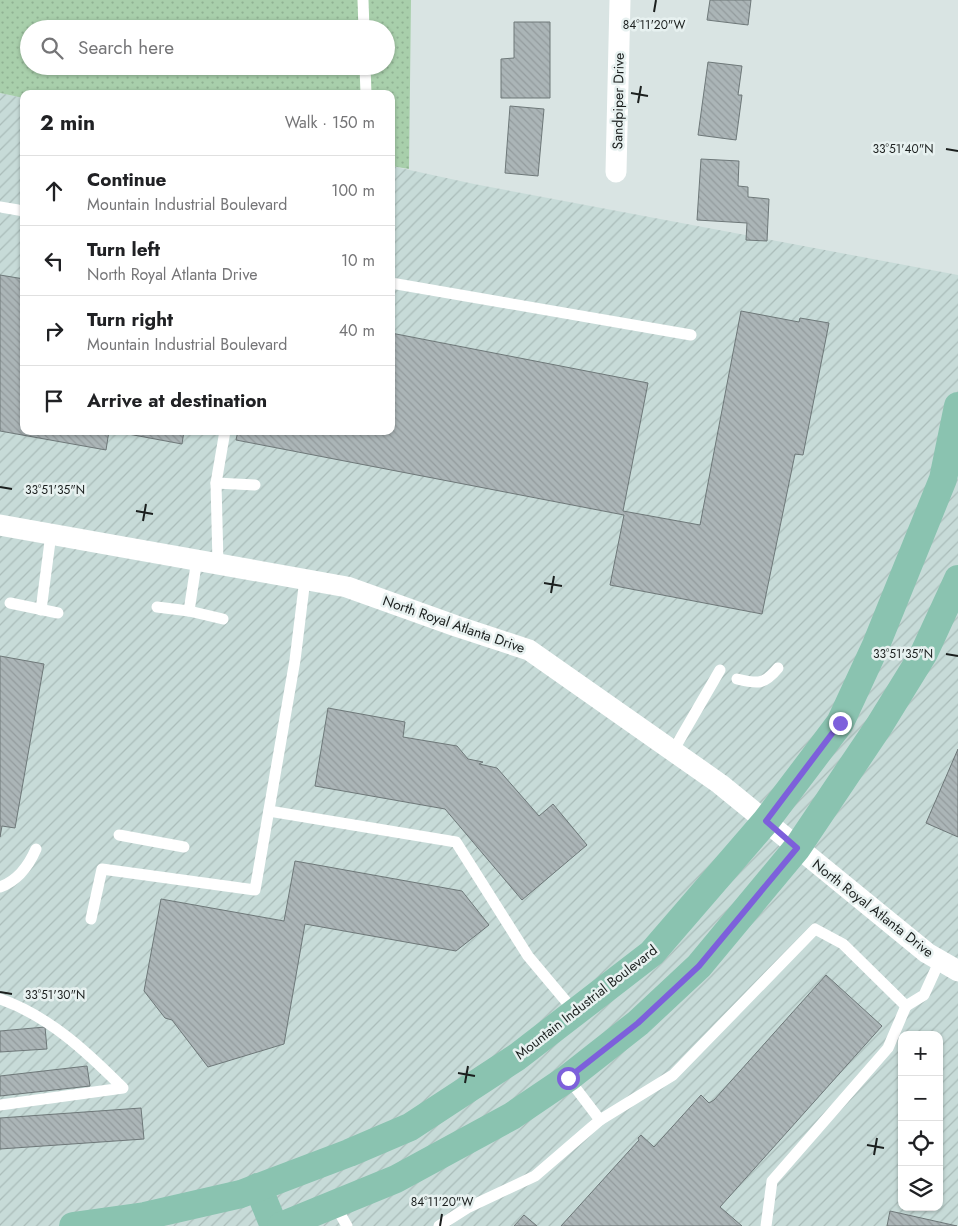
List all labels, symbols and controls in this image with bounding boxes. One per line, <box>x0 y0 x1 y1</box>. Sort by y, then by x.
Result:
text: 84°11'20"W <box>623 16 685 34</box>
search box <box>20 20 395 75</box>
icon: search <box>38 34 66 62</box>
text: Search here <box>78 34 174 61</box>
street label: Sandpiper Drive <box>607 52 629 150</box>
text: 2 min <box>40 108 95 138</box>
text: Walk · 150 m <box>285 111 375 134</box>
text: 33°51'40"N <box>872 140 934 158</box>
text: Continue <box>87 166 166 193</box>
icon: ahead <box>40 177 68 205</box>
text: 100 m <box>331 179 375 202</box>
text: Mountain Industrial Boulevard <box>87 193 287 216</box>
text: Turn left <box>87 236 160 263</box>
icon: left <box>40 247 68 275</box>
text: 10 m <box>341 249 375 272</box>
text: North Royal Atlanta Drive <box>87 263 257 286</box>
text: Turn right <box>87 306 173 333</box>
icon: right <box>40 317 68 345</box>
text: 40 m <box>339 319 375 342</box>
text: Mountain Industrial Boulevard <box>87 333 287 356</box>
icon: arrive <box>40 387 68 415</box>
text: Arrive at destination <box>87 387 267 414</box>
text: 33°51'35"N <box>25 481 85 499</box>
street label: North Royal Atlanta Drive <box>380 590 528 658</box>
text: 33°51'35"N <box>873 645 933 663</box>
route end <box>829 712 852 735</box>
street label: North Royal Atlanta Drive <box>808 854 938 962</box>
street label: Mountain Industrial Boulevard <box>511 940 661 1064</box>
text: 33°51'30"N <box>25 986 85 1004</box>
map controls <box>898 1031 943 1211</box>
button: + <box>898 1031 943 1076</box>
route start <box>557 1067 580 1090</box>
button: − <box>898 1076 943 1121</box>
button: locate <box>898 1121 943 1166</box>
button: layers <box>898 1166 943 1211</box>
text: 84°11'20"W <box>411 1193 473 1211</box>

